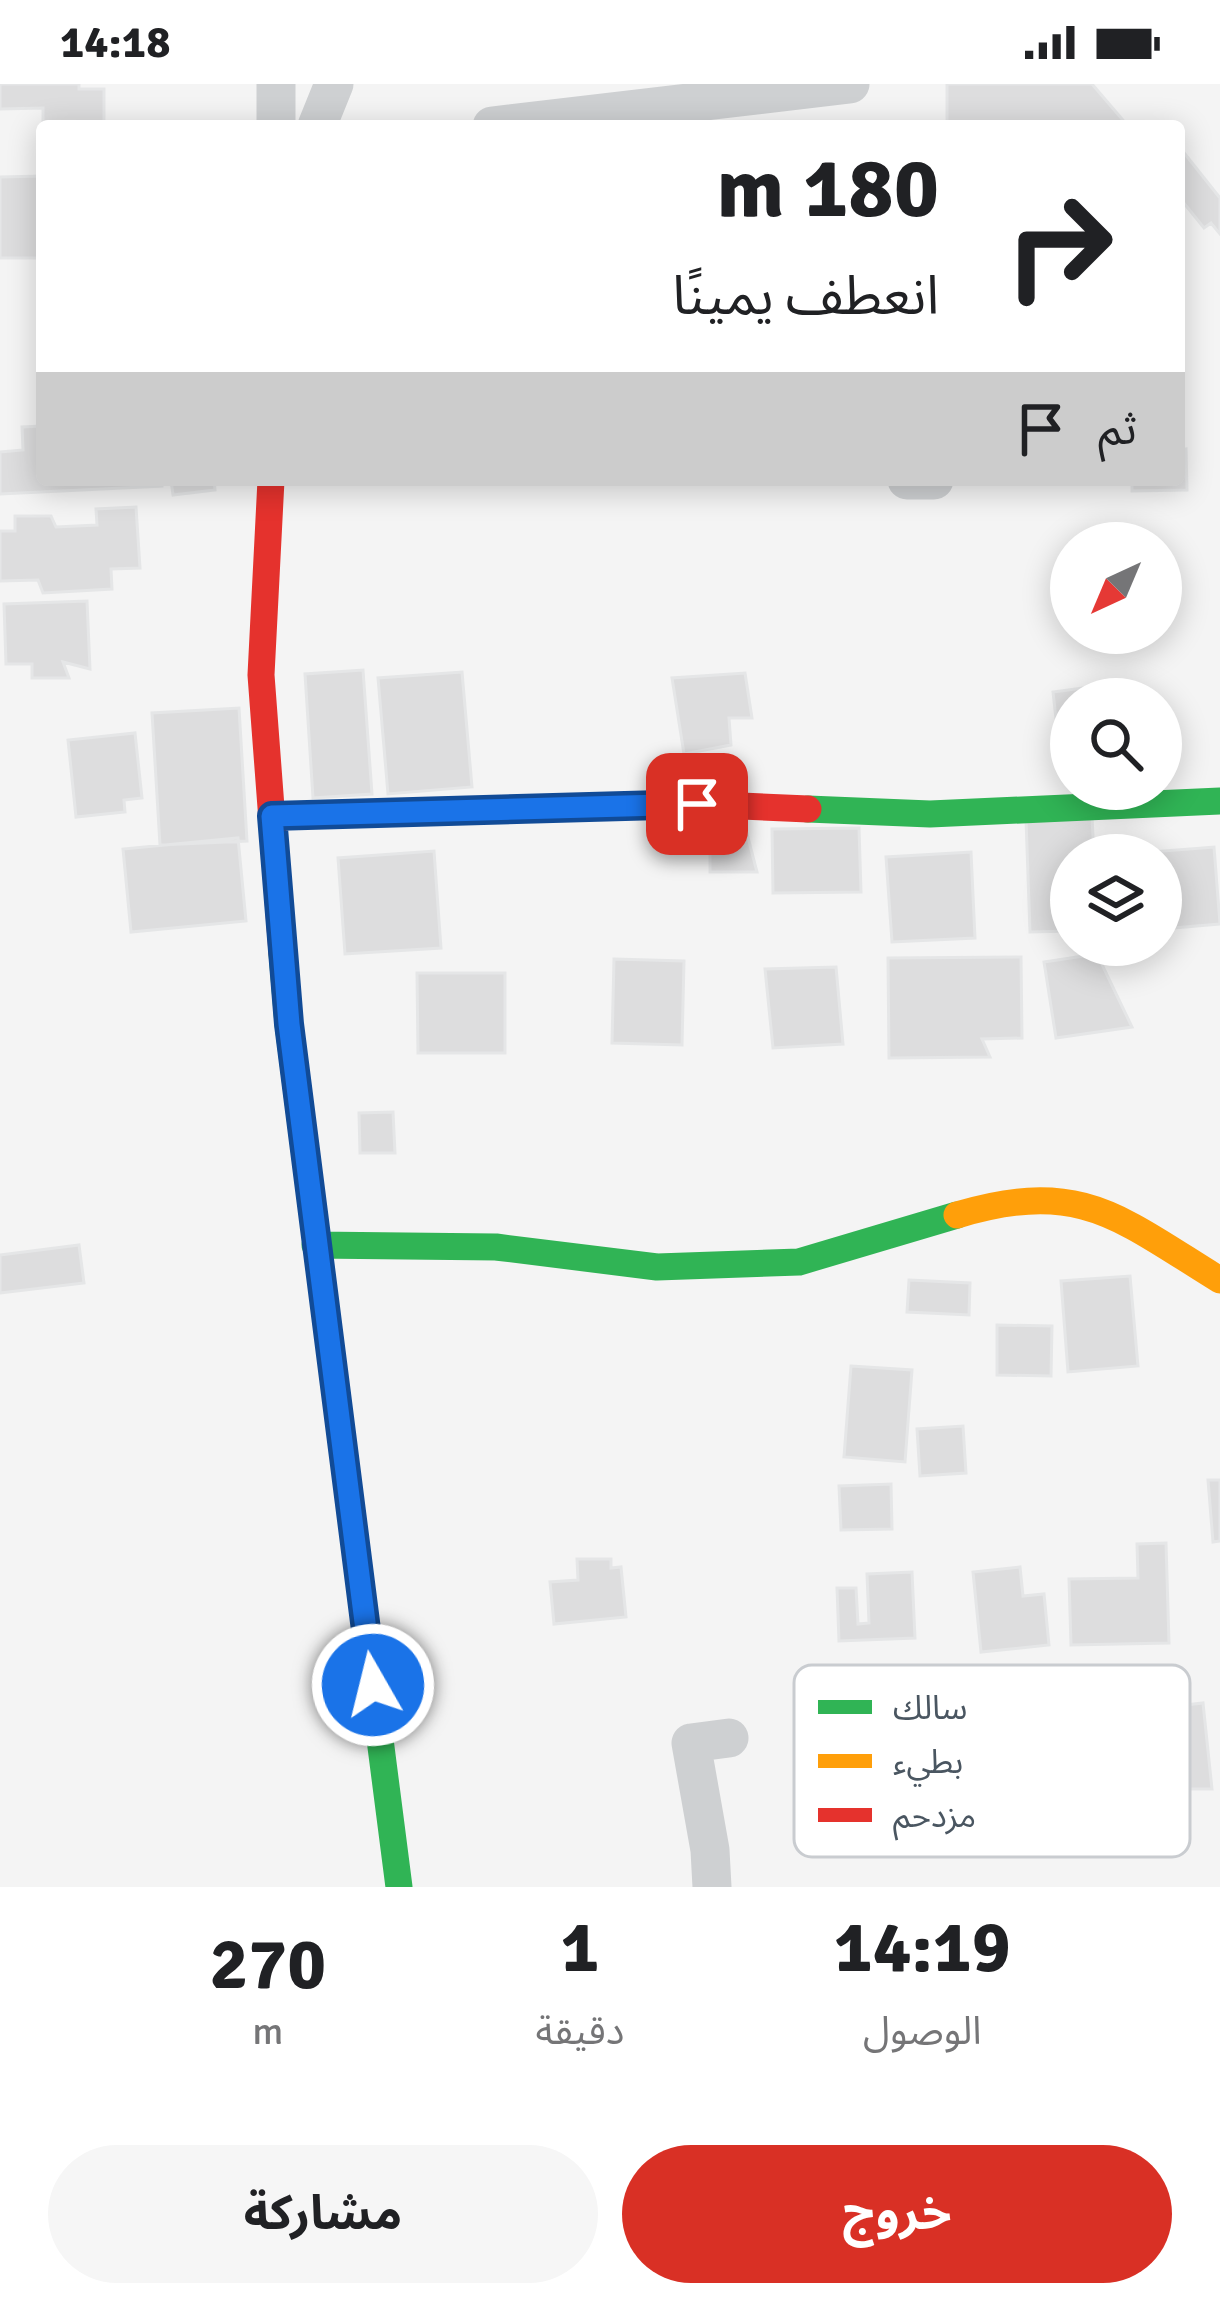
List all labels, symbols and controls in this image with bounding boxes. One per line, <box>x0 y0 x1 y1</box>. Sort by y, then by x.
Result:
text: 14:18 <box>60 15 170 70</box>
text: 180 m <box>717 137 939 241</box>
icon: right <box>981 168 1137 324</box>
text: انعطف يمينًا <box>672 263 939 330</box>
icon: arrive <box>1008 396 1074 462</box>
text: ثم <box>1098 402 1137 457</box>
north arrow <box>1050 522 1182 654</box>
map controls <box>1050 522 1182 966</box>
button: search <box>1050 678 1182 810</box>
pin <box>646 753 748 855</box>
icon: arrive <box>664 771 730 837</box>
button: layers <box>1050 834 1182 966</box>
position arrow <box>310 1622 436 1748</box>
legend <box>794 1665 1190 1857</box>
text: سالك <box>893 1688 967 1729</box>
text: بطيء <box>893 1742 963 1787</box>
text: مزدحم <box>893 1796 976 1841</box>
text: 1 <box>561 1903 599 1992</box>
text: 14:19 <box>834 1903 1011 1992</box>
text: 270 <box>209 1920 326 2009</box>
text: m <box>252 2007 283 2055</box>
text: دقيقة <box>536 2007 624 2055</box>
text: الوصول <box>863 2007 981 2055</box>
button: مشاركة <box>48 2145 598 2283</box>
button: خروج <box>622 2145 1172 2283</box>

